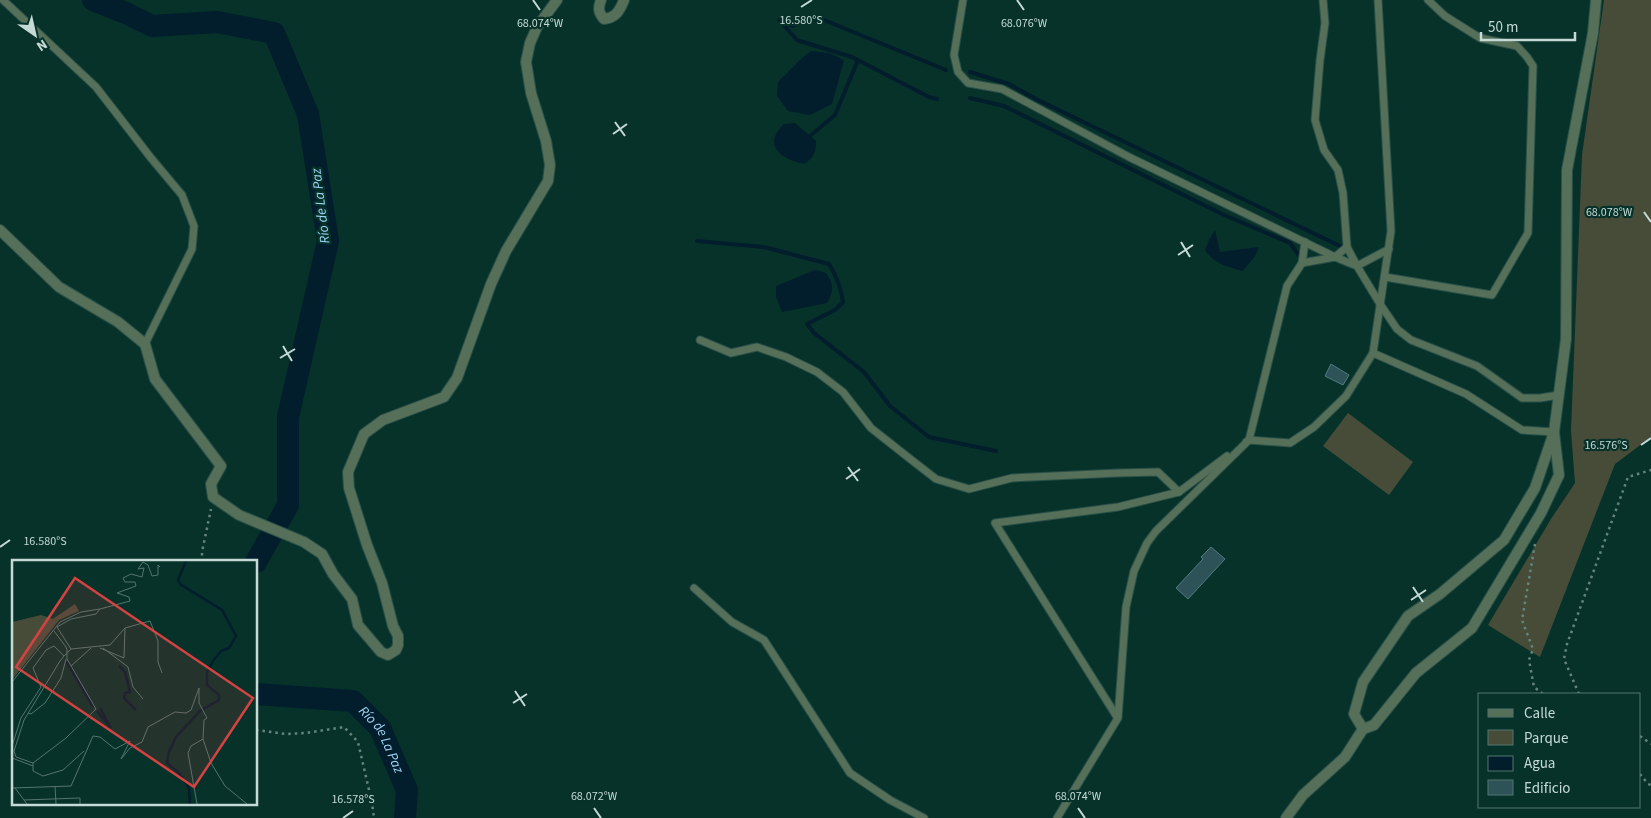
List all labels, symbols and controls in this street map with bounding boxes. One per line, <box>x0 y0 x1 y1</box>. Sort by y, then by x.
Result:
north arrow <box>10 10 60 60</box>
scale bar <box>1481 10 1575 42</box>
text: 16.580°S <box>779 12 823 29</box>
text: 68.074°W <box>517 15 564 32</box>
text: 68.076°W <box>1001 15 1048 32</box>
text: 50 m <box>1488 17 1518 38</box>
text: N <box>32 34 51 56</box>
water label: Río de La Paz <box>306 166 336 245</box>
text: 68.078°W <box>1586 204 1633 221</box>
text: 16.576°S <box>1584 437 1628 454</box>
text: 16.580°S <box>23 533 67 550</box>
inset map <box>12 560 258 806</box>
legend <box>1478 693 1641 808</box>
water label: Río de La Paz <box>354 702 409 777</box>
text: Calle <box>1524 703 1555 724</box>
text: Parque <box>1524 728 1568 749</box>
text: Agua <box>1524 753 1555 774</box>
text: Edificio <box>1524 778 1571 799</box>
text: 68.072°W <box>571 788 618 805</box>
text: 68.074°W <box>1055 788 1102 805</box>
text: 16.578°S <box>331 791 375 808</box>

